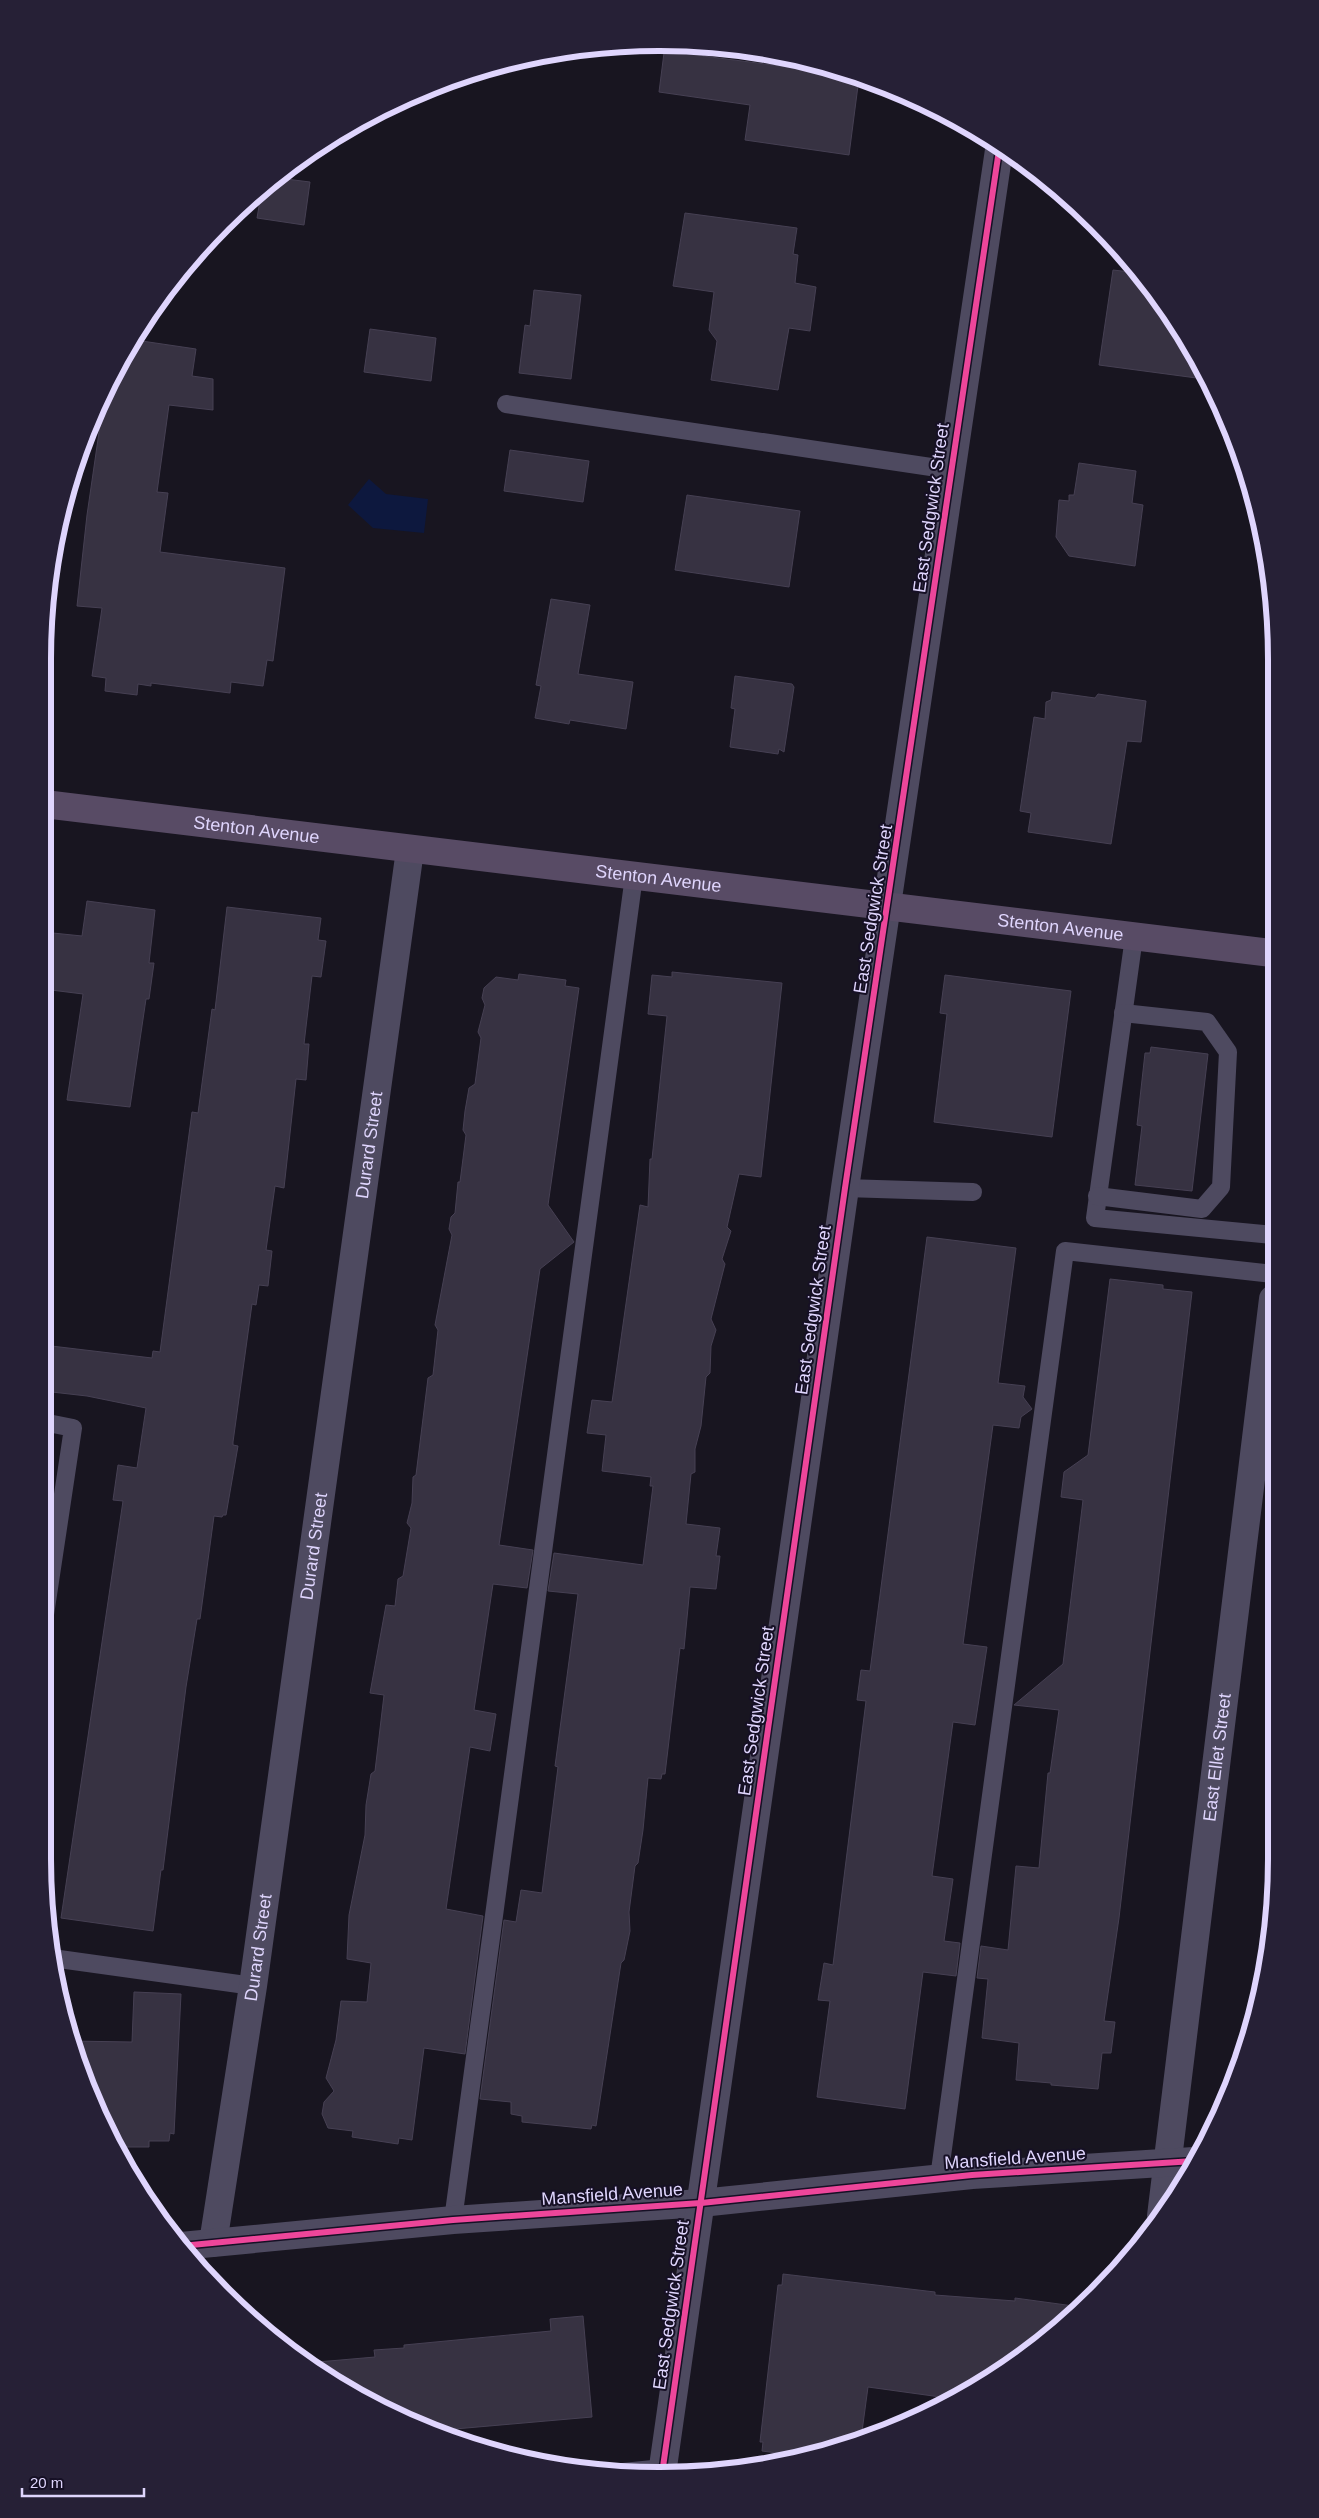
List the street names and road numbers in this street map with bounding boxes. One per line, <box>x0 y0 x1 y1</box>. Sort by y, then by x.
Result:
street label: East Sedgwick Street <box>909 422 953 594</box>
street label: Stenton Avenue <box>192 812 321 847</box>
street label: East Sedgwick Street <box>850 823 896 995</box>
street label: Stenton Avenue <box>594 861 723 896</box>
street label: Stenton Avenue <box>996 910 1125 945</box>
street label: Durard Street <box>352 1090 387 1200</box>
street label: East Sedgwick Street <box>791 1224 835 1396</box>
street label: Durard Street <box>296 1491 331 1601</box>
street label: East Sedgwick Street <box>734 1625 778 1797</box>
street label: East Ellet Street <box>1199 1692 1235 1823</box>
street label: Durard Street <box>241 1893 276 2003</box>
street label: Mansfield Avenue <box>944 2143 1086 2173</box>
street label: Mansfield Avenue <box>541 2179 683 2209</box>
street label: East Sedgwick Street <box>649 2219 693 2391</box>

